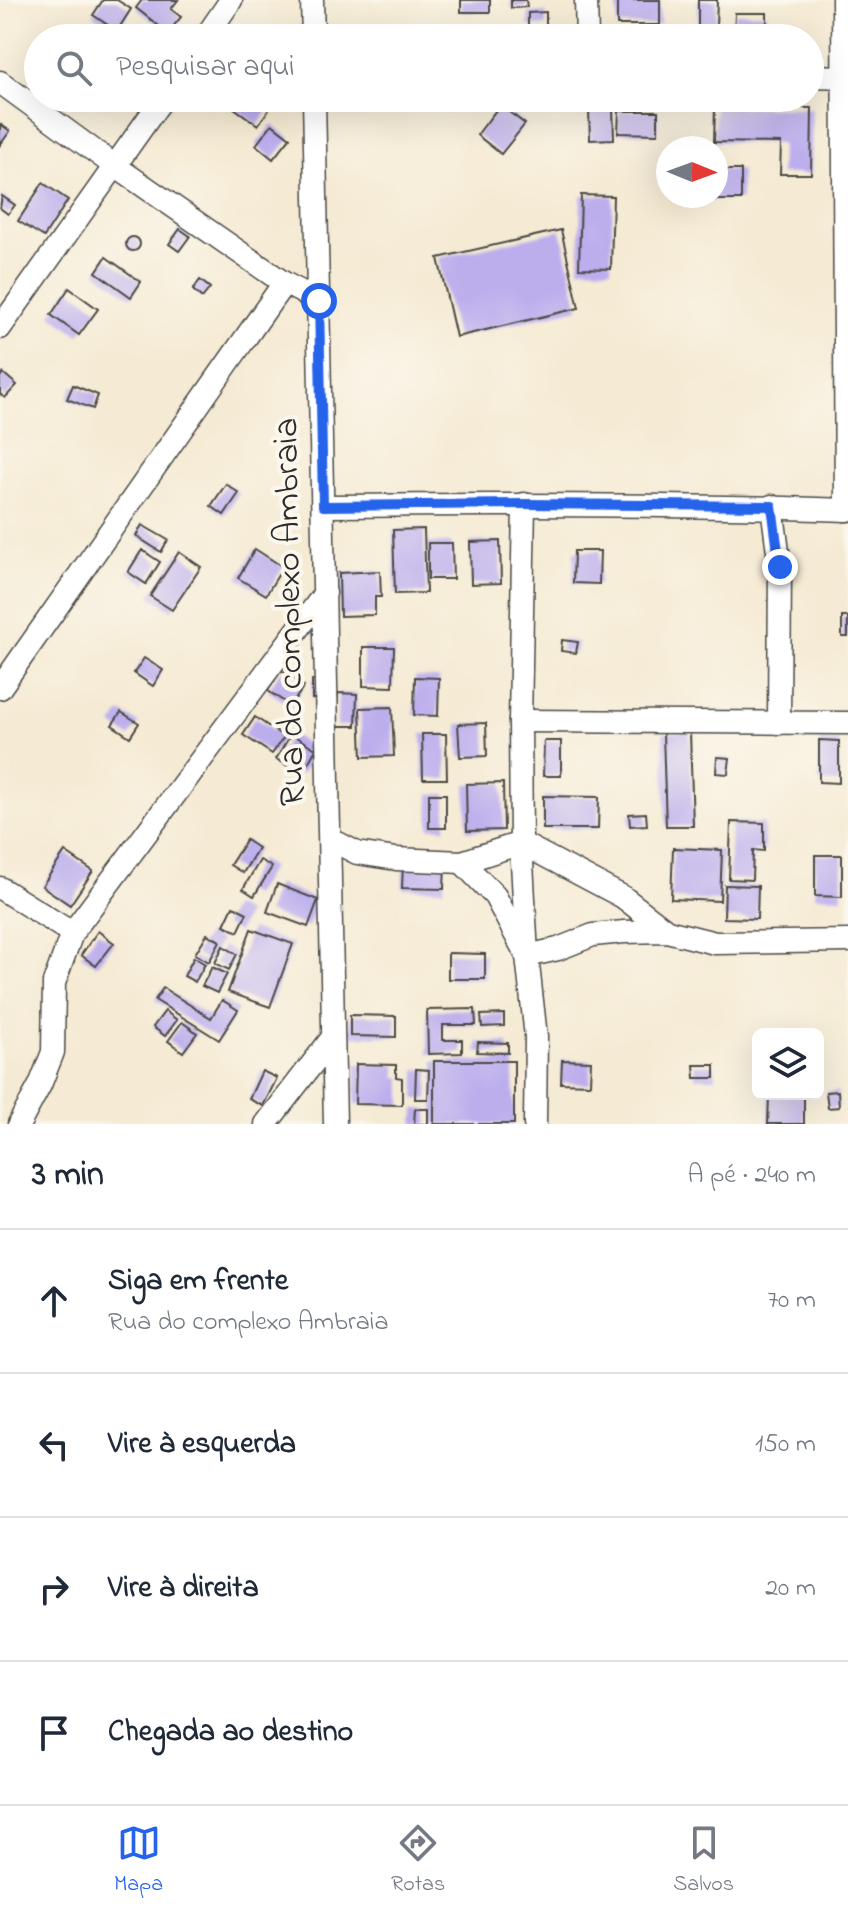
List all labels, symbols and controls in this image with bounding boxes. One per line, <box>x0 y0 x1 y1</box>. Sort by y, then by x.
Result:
search box <box>24 24 824 112</box>
icon: search <box>52 46 96 90</box>
text: Pesquisar aqui <box>116 46 295 90</box>
north arrow <box>656 136 728 208</box>
route start <box>301 283 337 319</box>
street label: Rua do complexo Ambraia <box>261 417 321 807</box>
route end <box>762 549 798 585</box>
map controls <box>752 1028 824 1100</box>
button: layers <box>752 1028 824 1100</box>
text: 3 min <box>32 1151 104 1201</box>
text: A pé · 240 m <box>688 1157 816 1195</box>
text: Siga em frente <box>108 1260 288 1304</box>
icon: ahead <box>32 1279 76 1323</box>
text: 70 m <box>767 1282 816 1320</box>
text: Rua do complexo Ambraia <box>108 1304 389 1342</box>
icon: left <box>32 1423 76 1467</box>
text: Vire à esquerda <box>108 1423 296 1467</box>
text: 150 m <box>755 1426 816 1464</box>
icon: right <box>32 1567 76 1611</box>
text: Vire à direita <box>108 1567 259 1611</box>
text: 20 m <box>765 1570 816 1608</box>
icon: arrive <box>32 1711 76 1755</box>
text: Chegada ao destino <box>108 1711 353 1755</box>
tab: Mapa <box>114 1821 163 1901</box>
tab: Rotas <box>391 1821 445 1901</box>
tab: Salvos <box>673 1821 734 1901</box>

